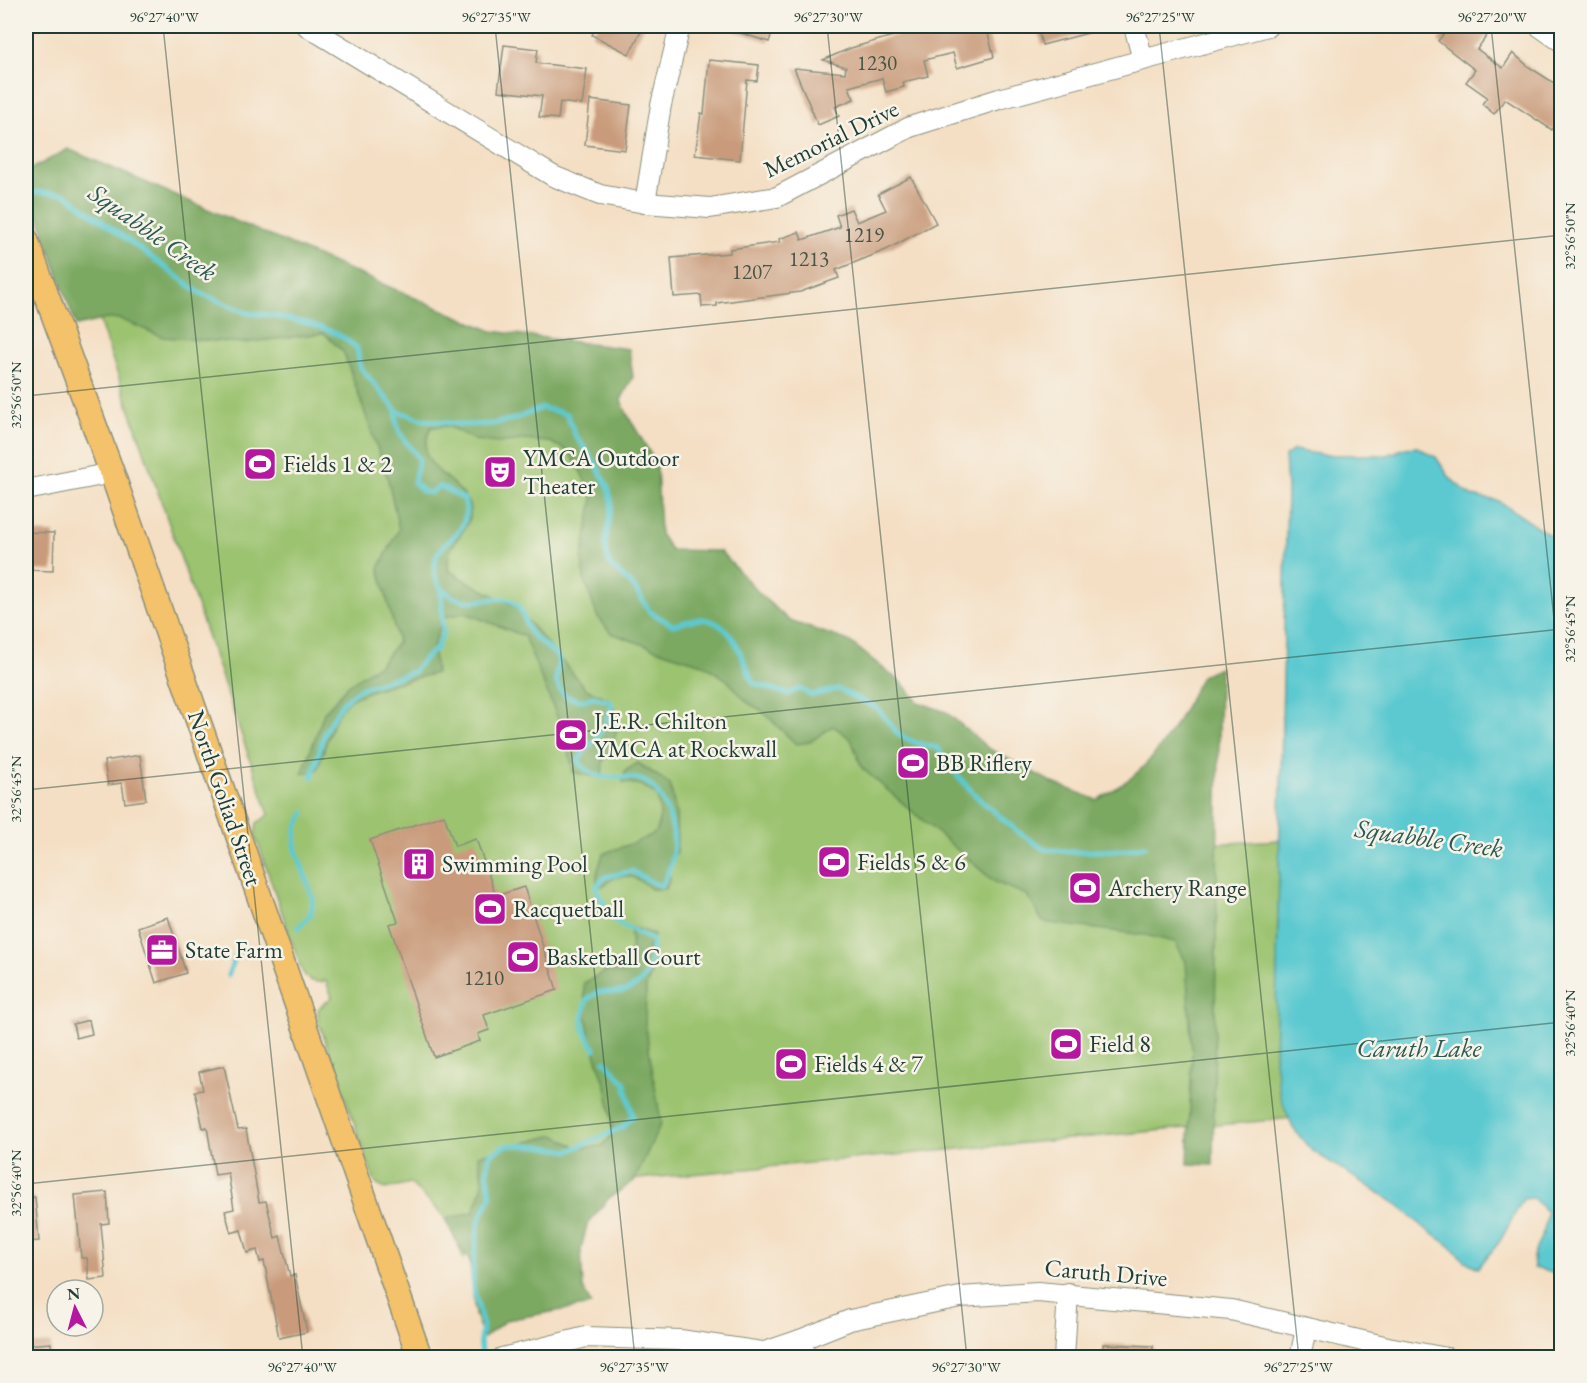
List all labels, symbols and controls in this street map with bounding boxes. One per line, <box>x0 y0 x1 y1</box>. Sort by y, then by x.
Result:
text: 96°27'40"W <box>129 7 199 26</box>
text: 96°27'35"W <box>461 7 531 26</box>
text: 96°27'30"W <box>793 7 863 26</box>
text: 96°27'25"W <box>1125 7 1195 26</box>
text: 96°27'20"W <box>1457 7 1527 26</box>
house number: 1230 <box>857 49 897 76</box>
street label: Memorial Drive <box>758 93 903 185</box>
water label: Squabble Creek <box>81 175 224 290</box>
text: 32°56'50"N <box>1560 202 1579 270</box>
house number: 1219 <box>844 221 884 248</box>
house number: 1213 <box>789 245 829 272</box>
house number: 1207 <box>732 258 773 285</box>
text: 32°56'50"N <box>6 361 25 429</box>
place label: YMCA Outdoor Theater <box>523 442 679 501</box>
sports icon: Fields 1 & 2 <box>242 446 278 482</box>
place label: Fields 1 & 2 <box>283 448 392 479</box>
theatre icon: YMCA Outdoor Theater <box>482 454 518 490</box>
text: 32°56'45"N <box>1560 595 1579 663</box>
place label: J.E.R. Chilton YMCA at Rockwall <box>592 705 777 764</box>
street label: North Goliad Street <box>181 706 270 890</box>
sports icon: J.E.R. Chilton YMCA at Rockwall <box>553 717 589 753</box>
sports icon: BB Riflery <box>895 745 931 781</box>
place label: BB Riflery <box>936 747 1032 778</box>
text: 32°56'45"N <box>6 755 25 823</box>
water label: Squabble Creek <box>1352 811 1505 866</box>
sports icon: Fields 5 & 6 <box>816 844 852 880</box>
building icon: Swimming Pool <box>401 846 437 882</box>
place label: Fields 5 & 6 <box>857 846 966 877</box>
place label: Swimming Pool <box>442 848 588 879</box>
sports icon: Archery Range <box>1067 870 1103 906</box>
place label: Archery Range <box>1107 872 1247 903</box>
sports icon: Racquetball <box>472 891 508 927</box>
place label: Racquetball <box>513 893 624 924</box>
office icon: State Farm <box>144 932 180 968</box>
place label: State Farm <box>185 934 283 965</box>
sports icon: Basketball Court <box>505 939 541 975</box>
place label: Basketball Court <box>546 941 701 972</box>
house number: 1210 <box>464 964 504 991</box>
text: 32°56'40"N <box>1560 989 1579 1057</box>
sports icon: Field 8 <box>1048 1026 1084 1062</box>
place label: Field 8 <box>1089 1028 1151 1059</box>
water label: Caruth Lake <box>1357 1031 1483 1065</box>
sports icon: Fields 4 & 7 <box>773 1046 809 1082</box>
place label: Fields 4 & 7 <box>814 1048 923 1079</box>
text: 32°56'40"N <box>6 1149 25 1217</box>
street label: Caruth Drive <box>1043 1252 1169 1293</box>
north arrow <box>45 1278 105 1338</box>
text: N <box>66 1282 81 1305</box>
text: 96°27'40"W <box>267 1357 337 1376</box>
text: 96°27'35"W <box>599 1357 669 1376</box>
text: 96°27'30"W <box>931 1357 1001 1376</box>
text: 96°27'25"W <box>1263 1357 1333 1376</box>

